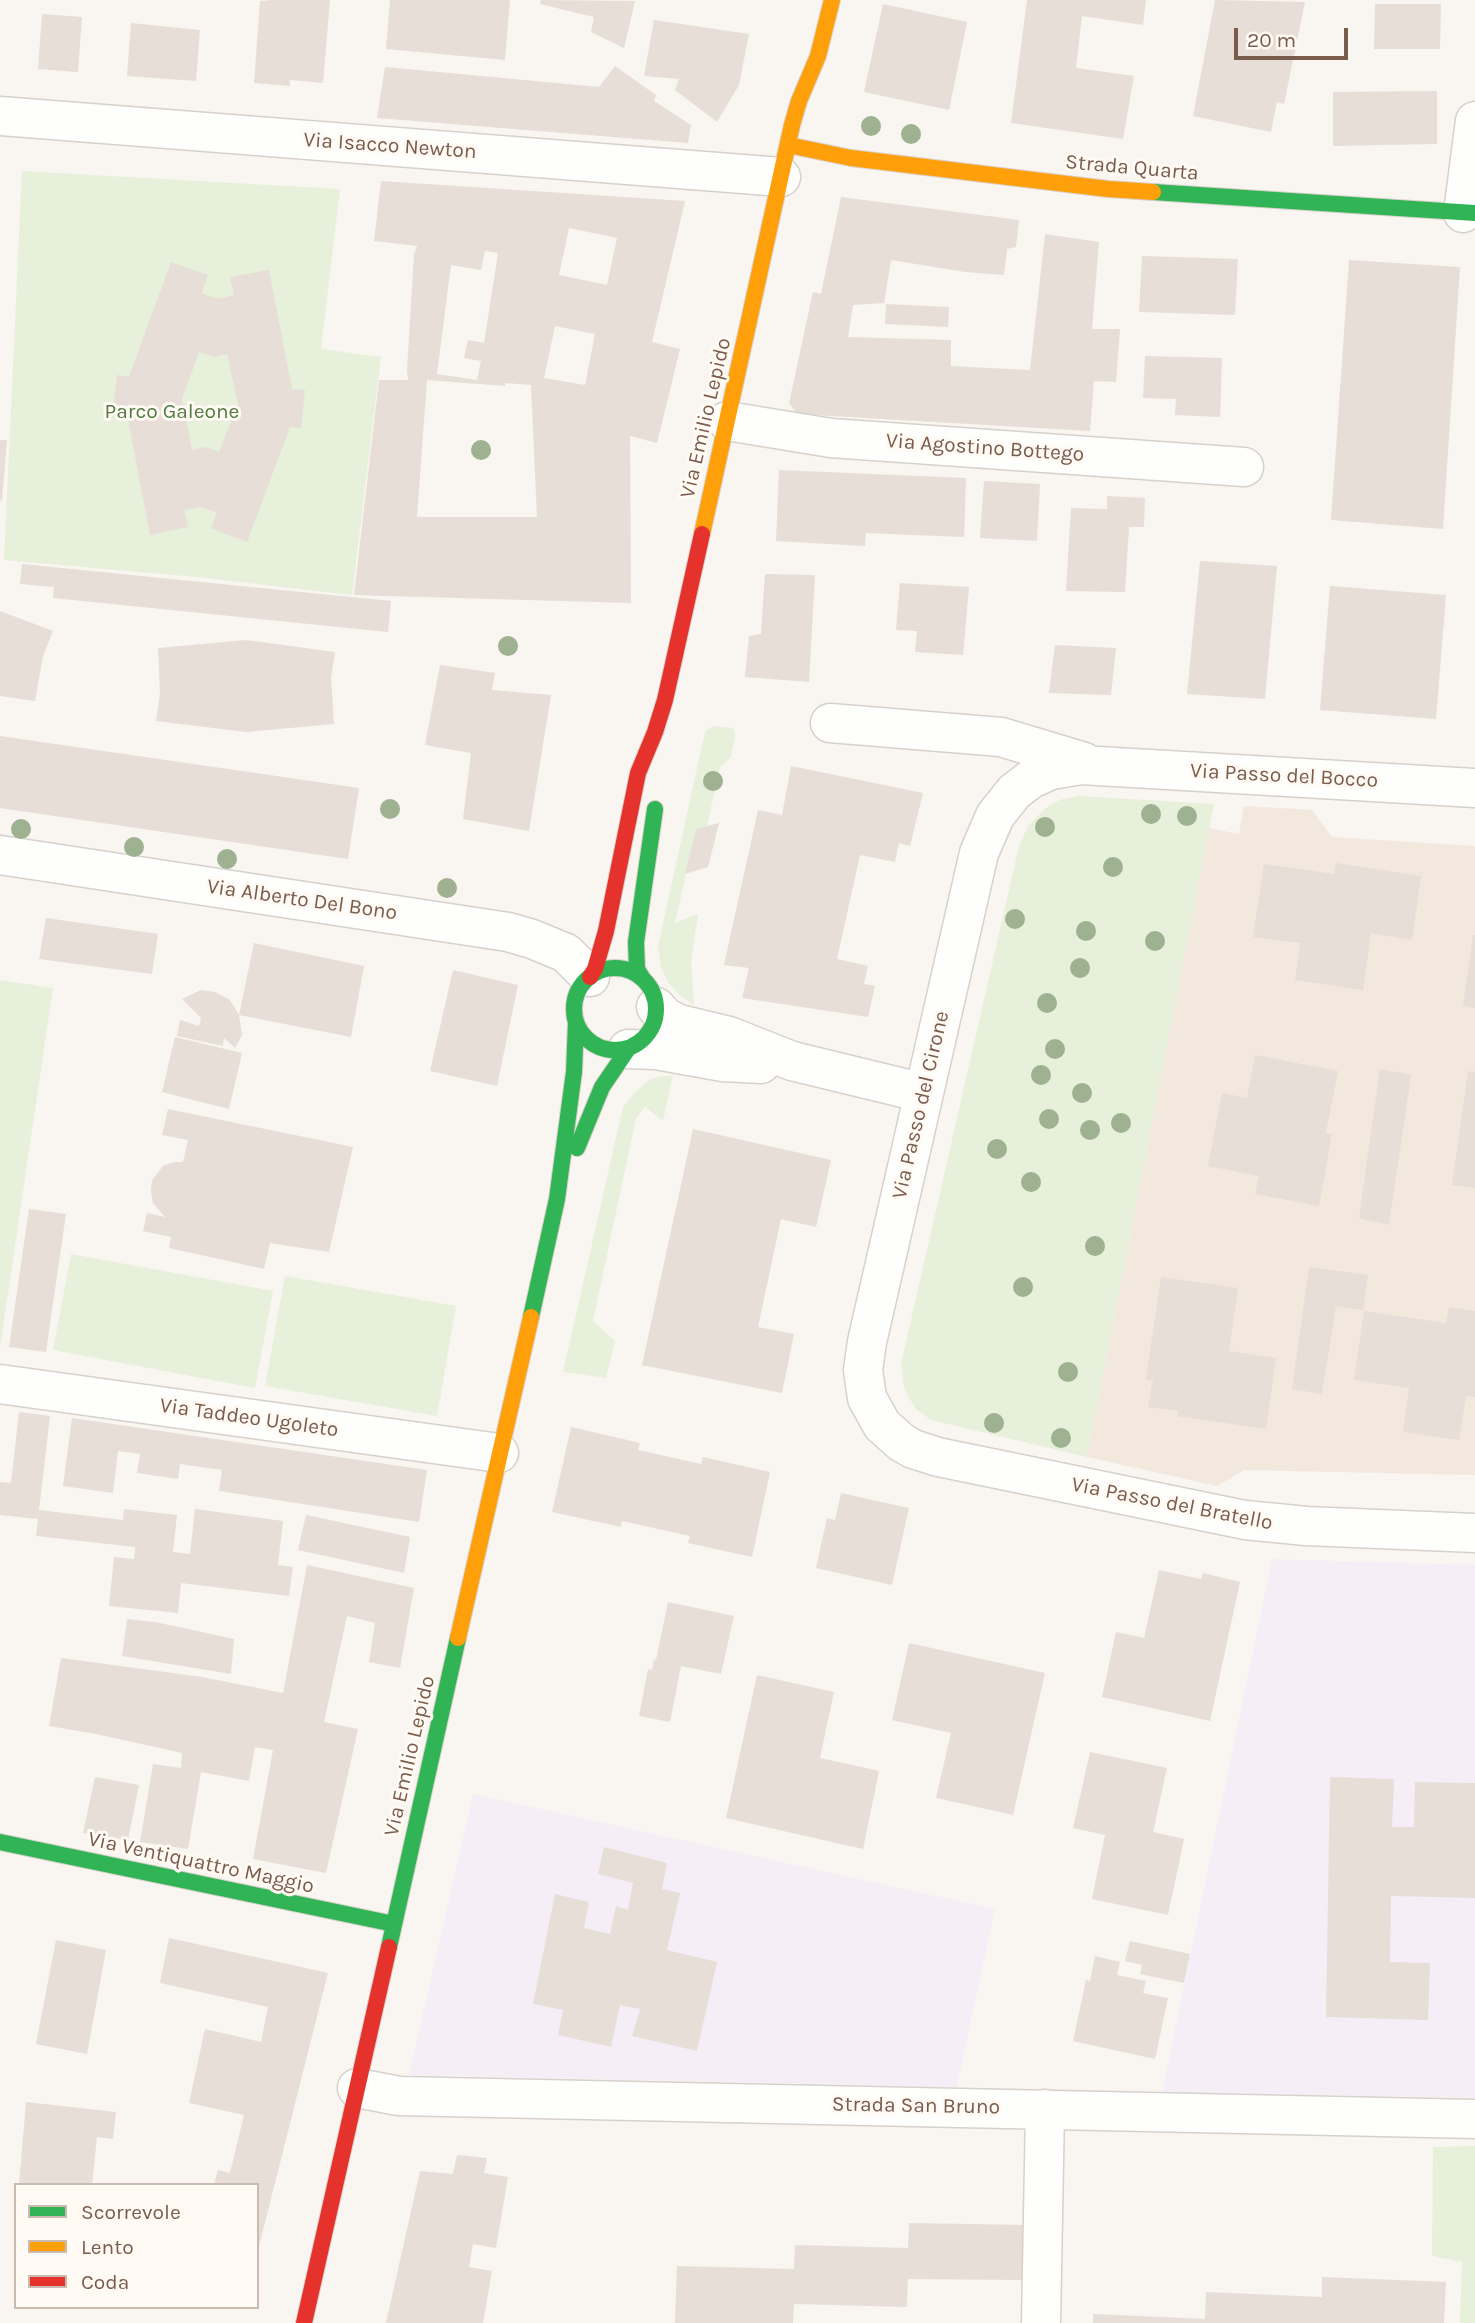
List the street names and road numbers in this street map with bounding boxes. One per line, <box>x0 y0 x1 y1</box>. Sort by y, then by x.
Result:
street label: Via Isacco Newton <box>303 127 477 165</box>
street label: Strada Quarta <box>1064 150 1200 186</box>
street label: Via Emilio Lepido <box>675 335 737 501</box>
street label: Via Agostino Bottego <box>885 428 1085 468</box>
street label: Via Passo del Bocco <box>1189 758 1379 794</box>
street label: Via Alberto Del Bono <box>205 874 399 926</box>
street label: Via Passo del Cirone <box>887 1009 955 1201</box>
street label: Via Taddeo Ugoleto <box>158 1393 340 1443</box>
street label: Via Passo del Bratello <box>1069 1472 1275 1536</box>
street label: Via Emilio Lepido <box>379 1673 441 1839</box>
street label: Via Ventiquattro Maggio <box>86 1827 316 1899</box>
street label: Strada San Bruno <box>832 2092 1000 2120</box>

